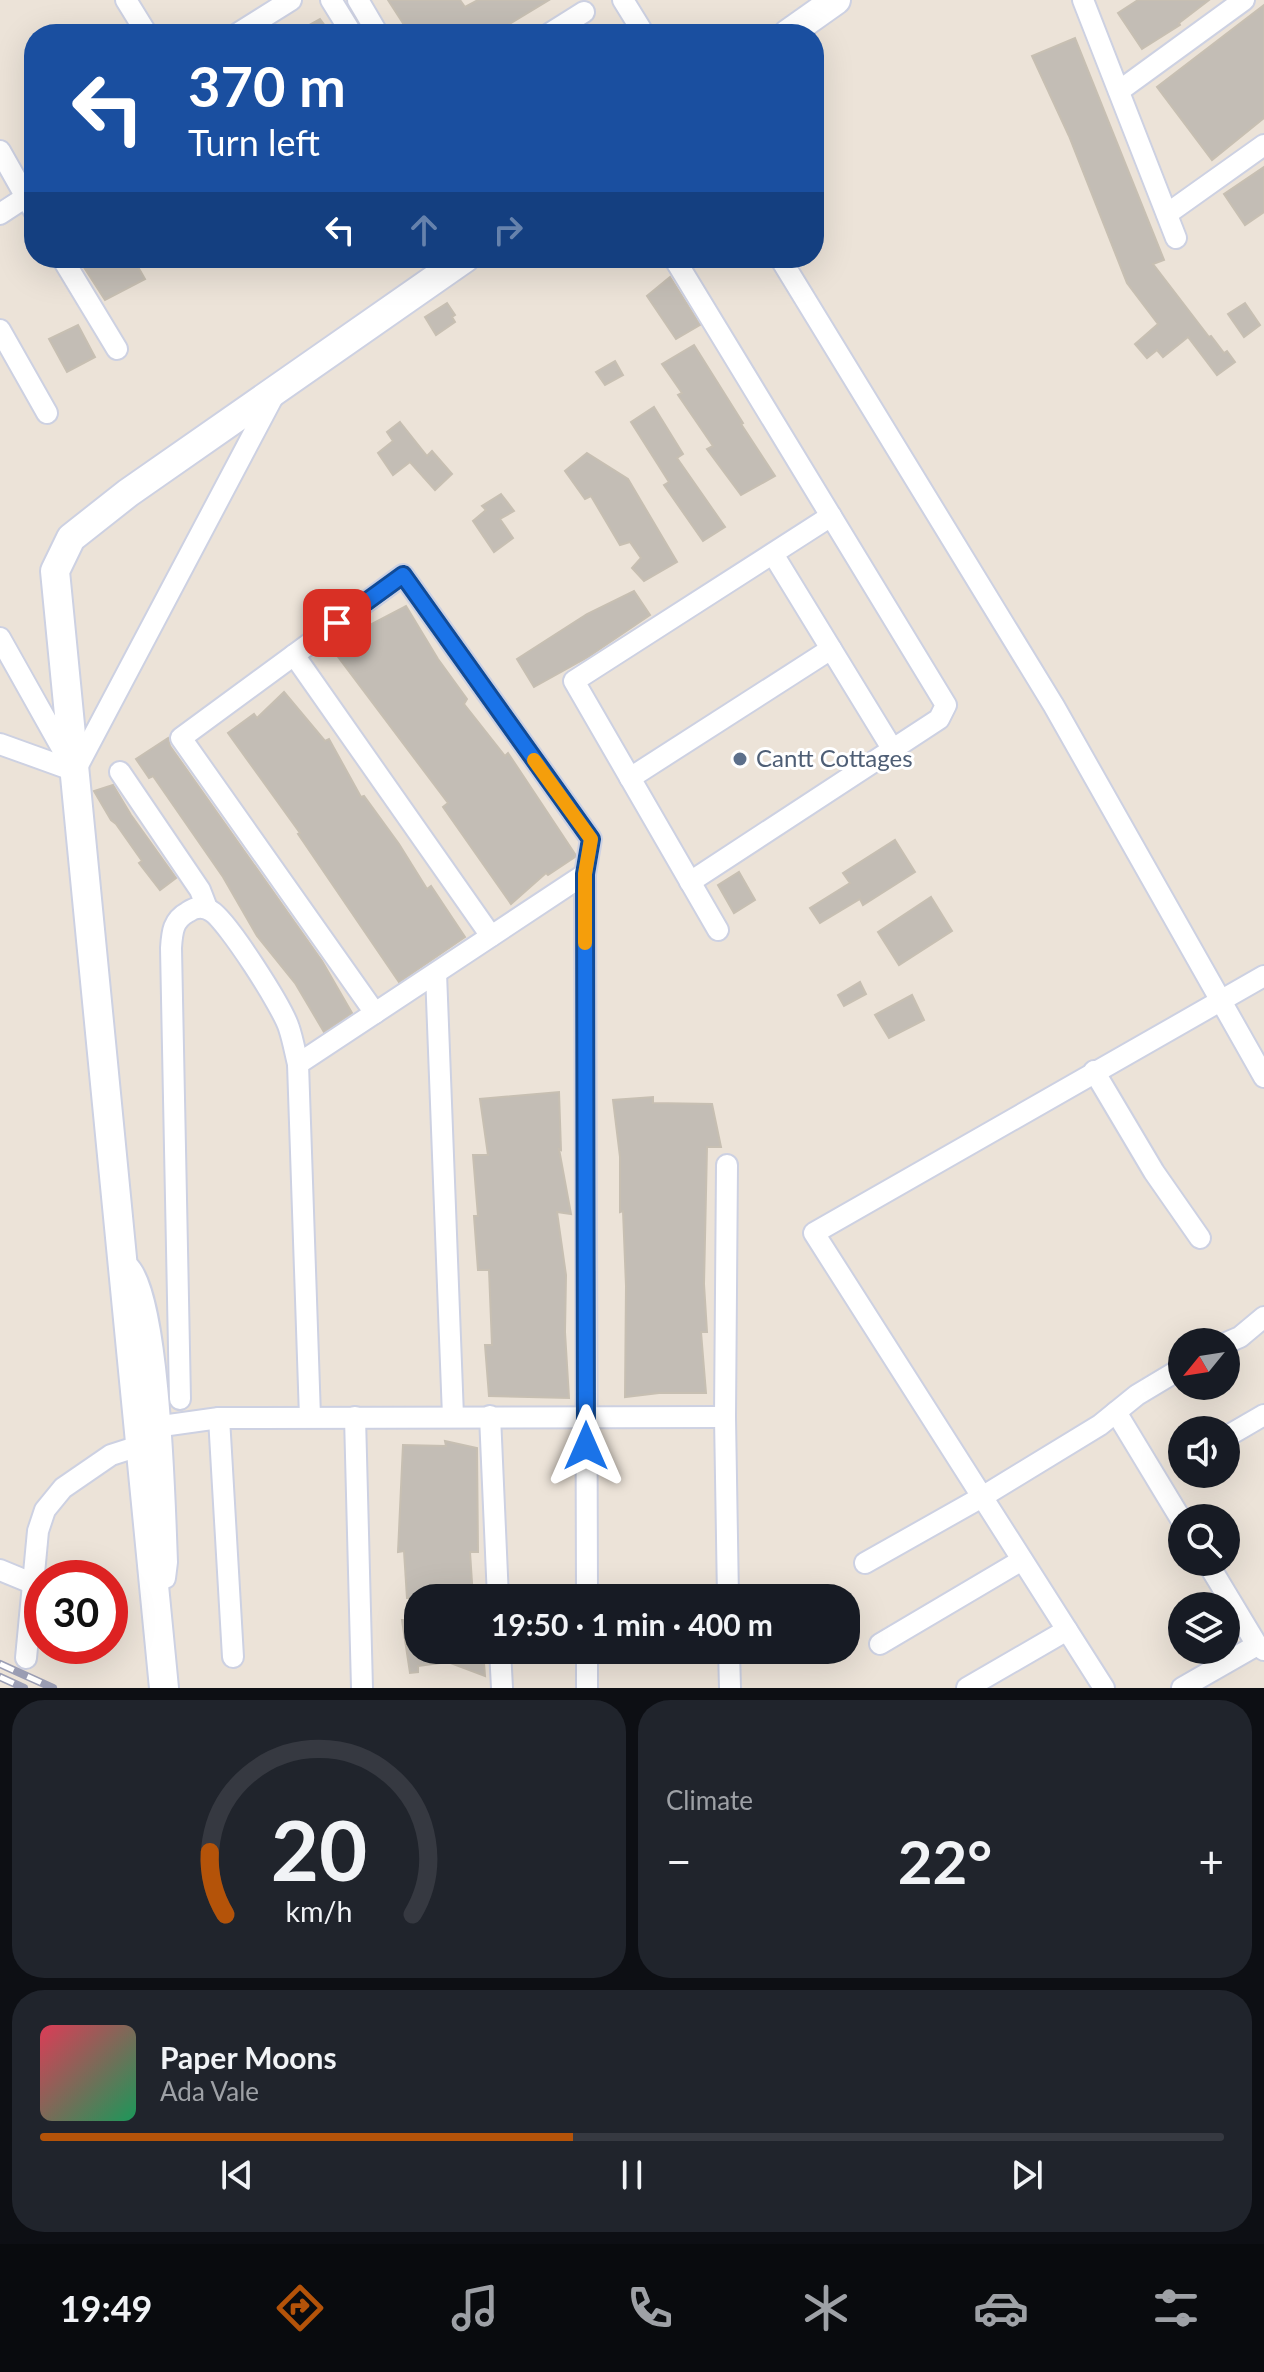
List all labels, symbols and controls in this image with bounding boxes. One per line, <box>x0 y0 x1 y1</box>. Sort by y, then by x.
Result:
text: 370 m <box>188 52 346 119</box>
icon: left <box>56 56 160 160</box>
text: Turn left <box>188 120 320 164</box>
icon: left <box>318 208 362 252</box>
icon: ahead <box>402 208 446 252</box>
icon: right <box>486 208 530 252</box>
pin <box>303 589 371 657</box>
icon: arrive <box>315 601 359 645</box>
place label: Cantt Cottages <box>756 743 913 772</box>
marker: Cantt Cottages <box>731 750 749 768</box>
north arrow <box>1168 1328 1240 1400</box>
map controls <box>1168 1328 1240 1664</box>
position arrow <box>544 1404 628 1488</box>
button: sound <box>1168 1416 1240 1488</box>
button: search <box>1168 1504 1240 1576</box>
speed limit sign: 30 <box>24 1560 128 1664</box>
button: layers <box>1168 1592 1240 1664</box>
text: 19:50 · 1 min · 400 m <box>491 1606 773 1642</box>
text: Climate <box>666 1784 753 1816</box>
text: 20 <box>271 1799 367 1899</box>
text: 22° <box>898 1825 992 1897</box>
text: − <box>666 1835 692 1887</box>
text: + <box>1198 1835 1224 1887</box>
text: km/h <box>286 1894 352 1928</box>
text: Paper Moons <box>160 2039 337 2075</box>
text: Ada Vale <box>160 2075 259 2107</box>
icon: previous <box>215 2153 259 2197</box>
icon: pause <box>610 2153 654 2197</box>
icon: next <box>1005 2153 1049 2197</box>
icon: directions <box>272 2280 328 2336</box>
icon: music <box>447 2280 503 2336</box>
icon: phone <box>622 2280 678 2336</box>
icon: climate <box>798 2280 854 2336</box>
icon: car <box>973 2280 1029 2336</box>
icon: filters <box>1148 2280 1204 2336</box>
text: 19:49 <box>60 2286 152 2330</box>

